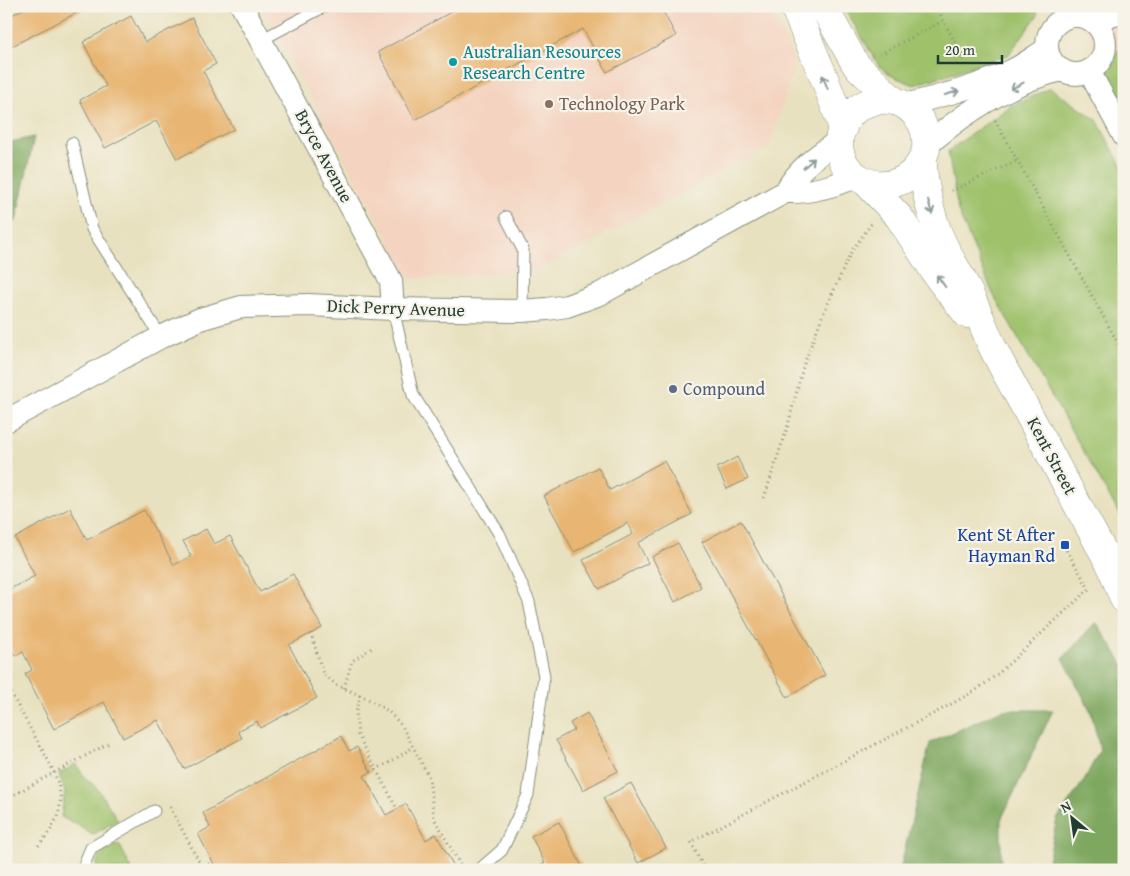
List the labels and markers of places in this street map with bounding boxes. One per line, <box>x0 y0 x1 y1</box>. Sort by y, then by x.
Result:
place label: Australian Resources Research Centre <box>463 38 621 86</box>
marker: Australian Resources Research Centre <box>447 56 459 68</box>
place label: Technology Park <box>559 90 686 117</box>
marker: Technology Park <box>543 98 555 110</box>
place label: Compound <box>683 375 765 402</box>
marker: Compound <box>667 383 679 395</box>
place label: Kent St After Hayman Rd <box>957 521 1056 569</box>
marker: Kent St After Hayman Rd <box>1059 539 1071 551</box>

